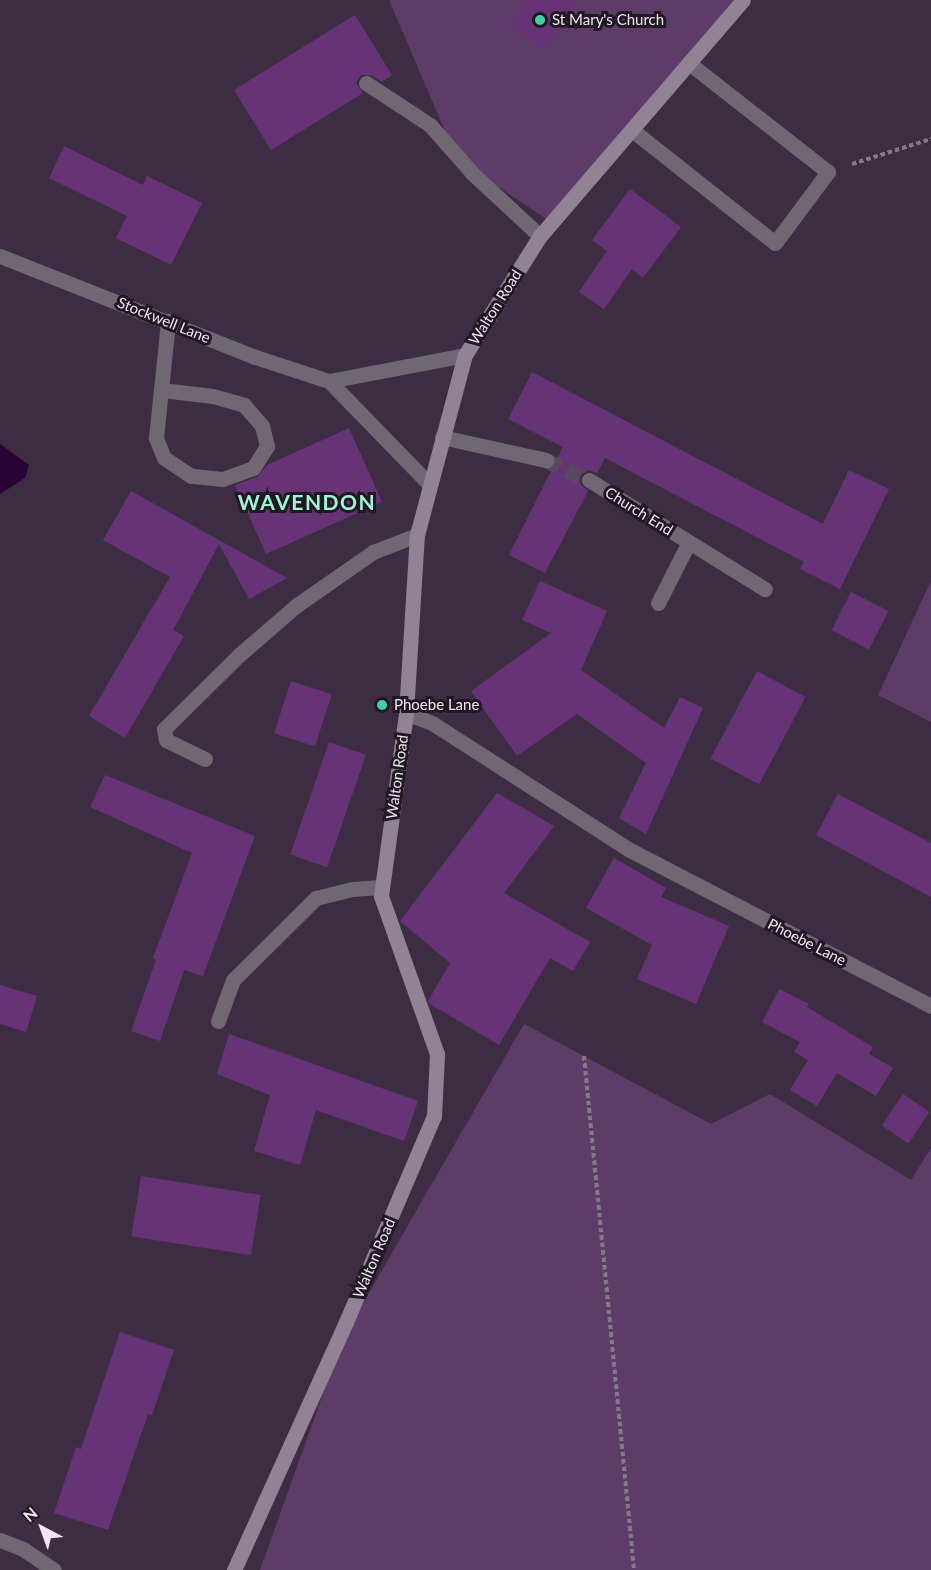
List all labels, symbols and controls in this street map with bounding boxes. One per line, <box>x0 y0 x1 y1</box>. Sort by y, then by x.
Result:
place label: St Mary's Church <box>552 11 664 29</box>
marker: St Mary's Church <box>533 13 547 27</box>
street label: Walton Road <box>465 266 525 348</box>
street label: Stockwell Lane <box>115 293 213 347</box>
street label: Church End <box>602 483 676 539</box>
district label: WAVENDON <box>238 489 376 515</box>
place label: Phoebe Lane <box>394 696 479 714</box>
marker: Phoebe Lane <box>375 698 389 712</box>
street label: Walton Road <box>382 734 412 820</box>
street label: Phoebe Lane <box>765 915 849 969</box>
street label: Walton Road <box>349 1215 399 1301</box>
north arrow <box>12 1498 72 1558</box>
text: N <box>19 1503 41 1525</box>

